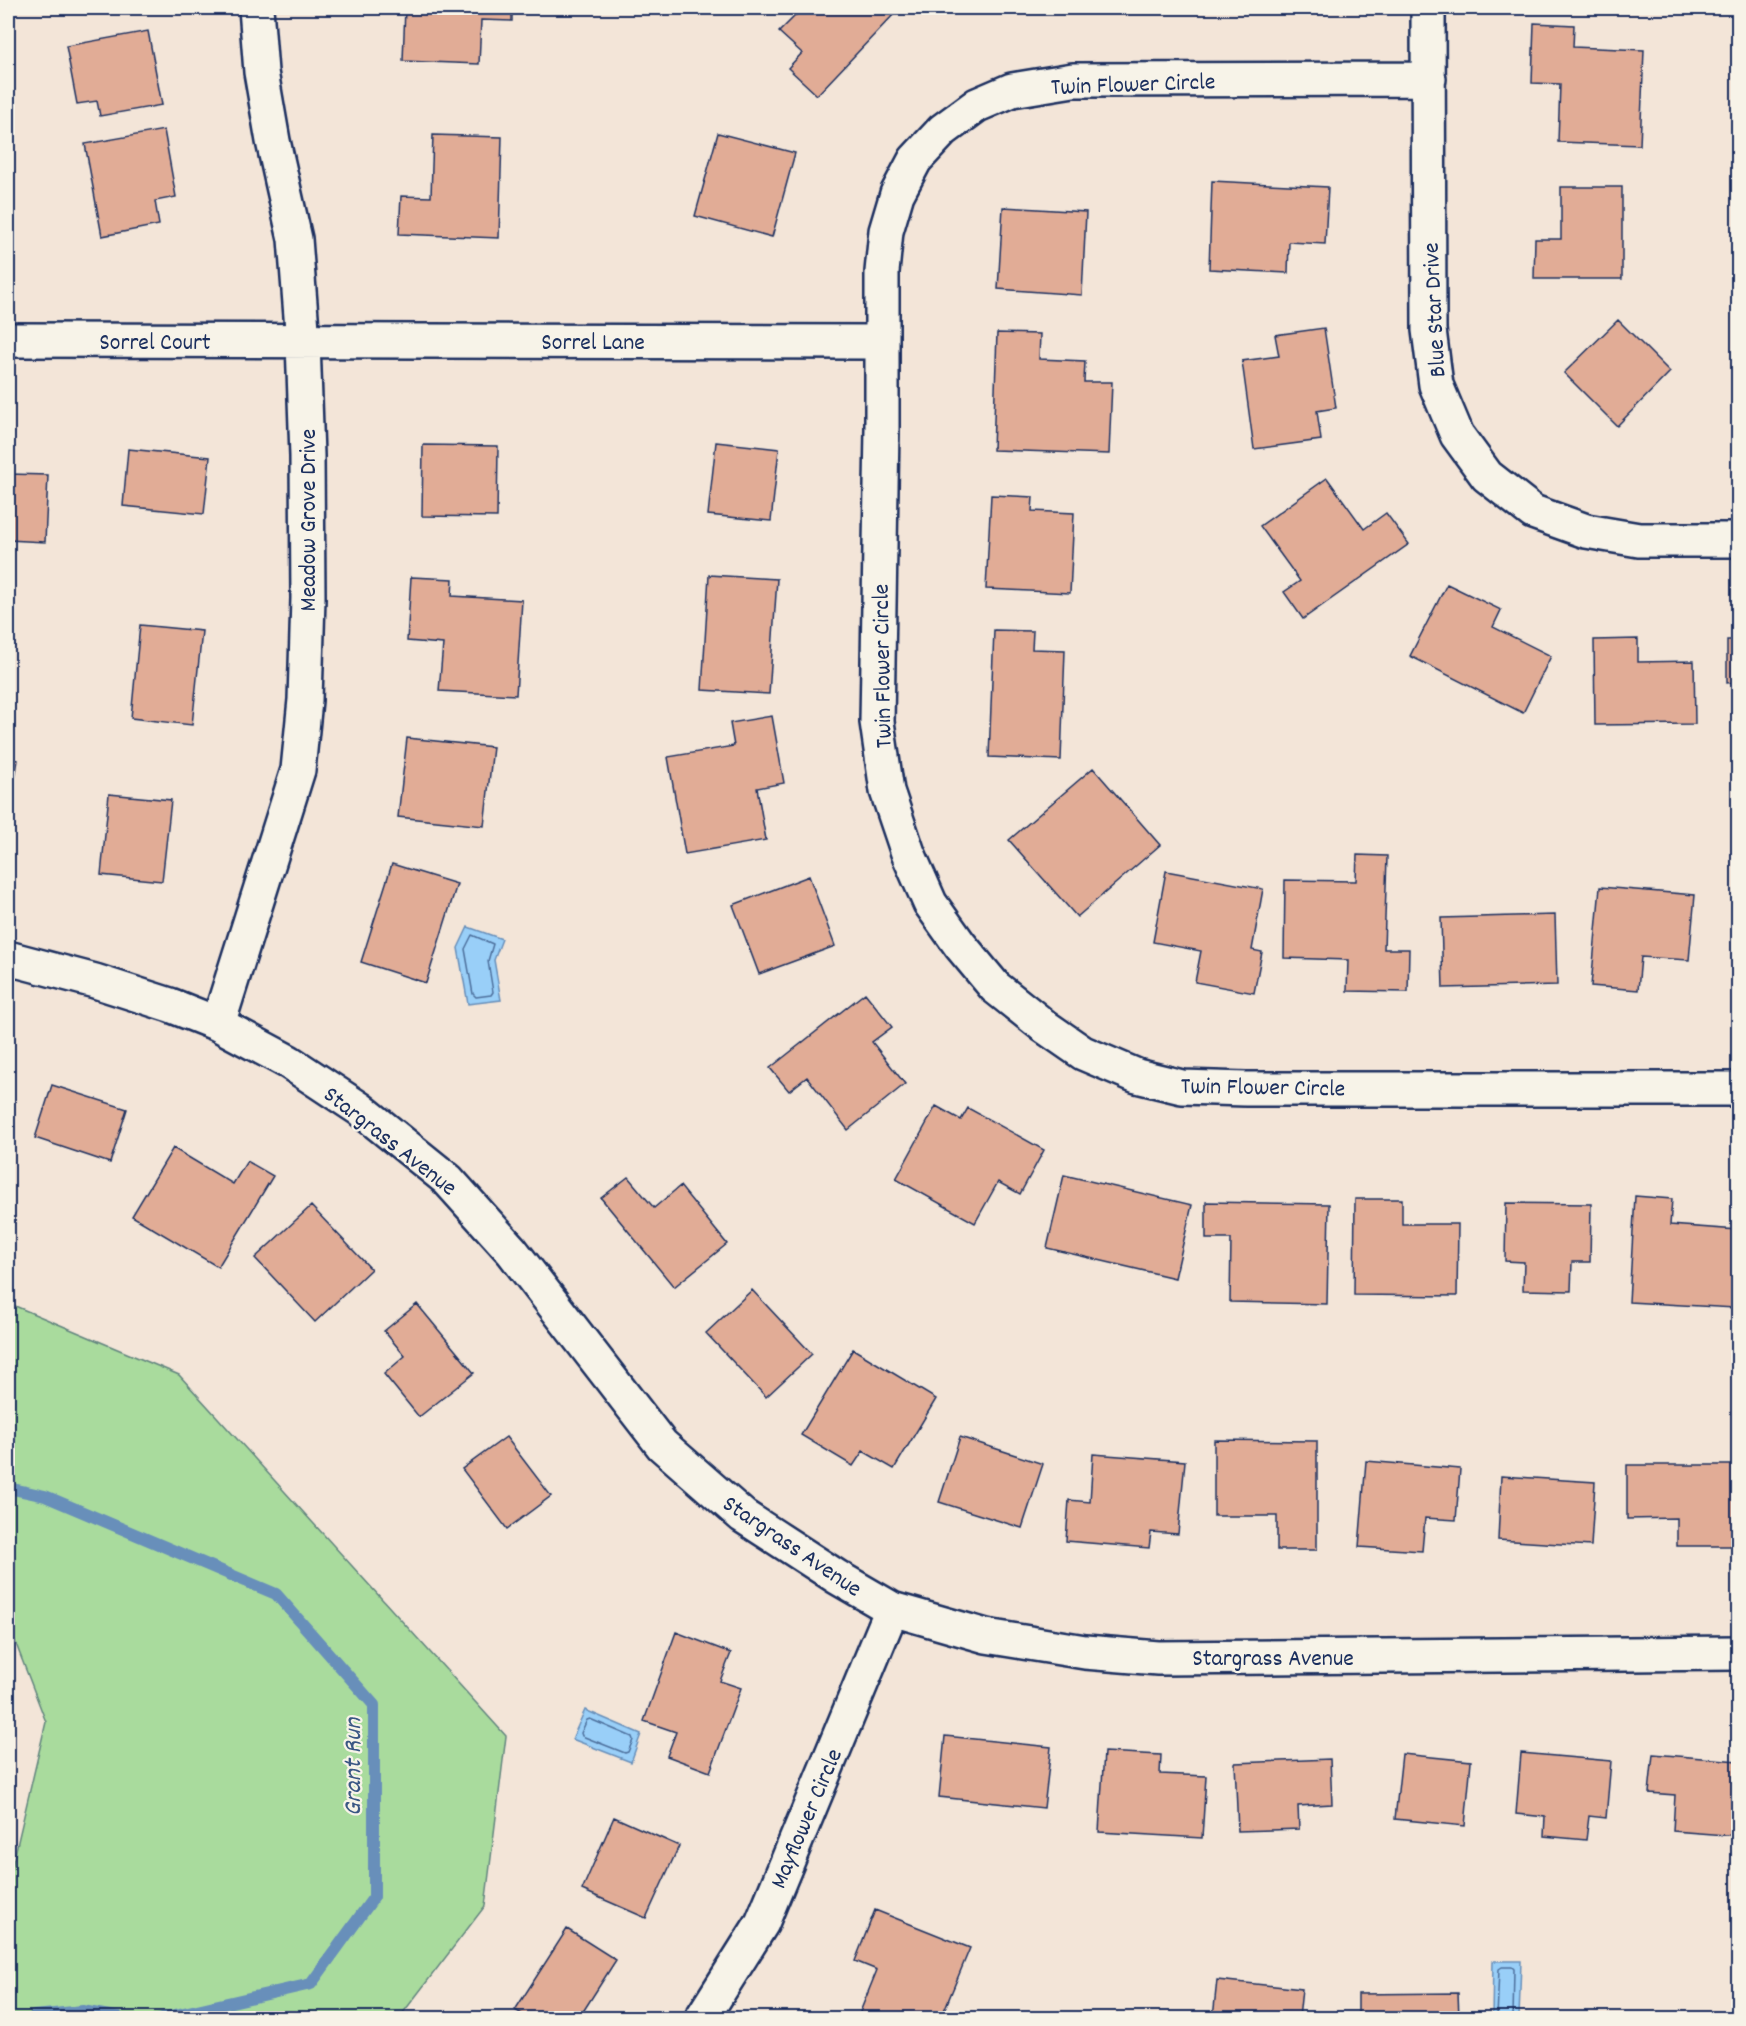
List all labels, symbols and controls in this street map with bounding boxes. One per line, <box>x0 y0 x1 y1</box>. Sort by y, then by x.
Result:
street label: Twin Flower Circle <box>1050 66 1216 106</box>
street label: Blue Star Drive <box>1415 242 1457 378</box>
street label: Sorrel Court <box>99 327 211 361</box>
street label: Sorrel Lane <box>541 327 645 361</box>
street label: Meadow Grove Drive <box>293 429 327 611</box>
street label: Twin Flower Circle <box>866 583 902 749</box>
street label: Twin Flower Circle <box>1180 1071 1346 1107</box>
street label: Stargrass Avenue <box>315 1079 463 1206</box>
street label: Stargrass Avenue <box>715 1488 868 1607</box>
street label: Stargrass Avenue <box>1192 1643 1354 1677</box>
water label: Grant Run <box>336 1717 373 1816</box>
street label: Mayflower Circle <box>763 1744 853 1894</box>

